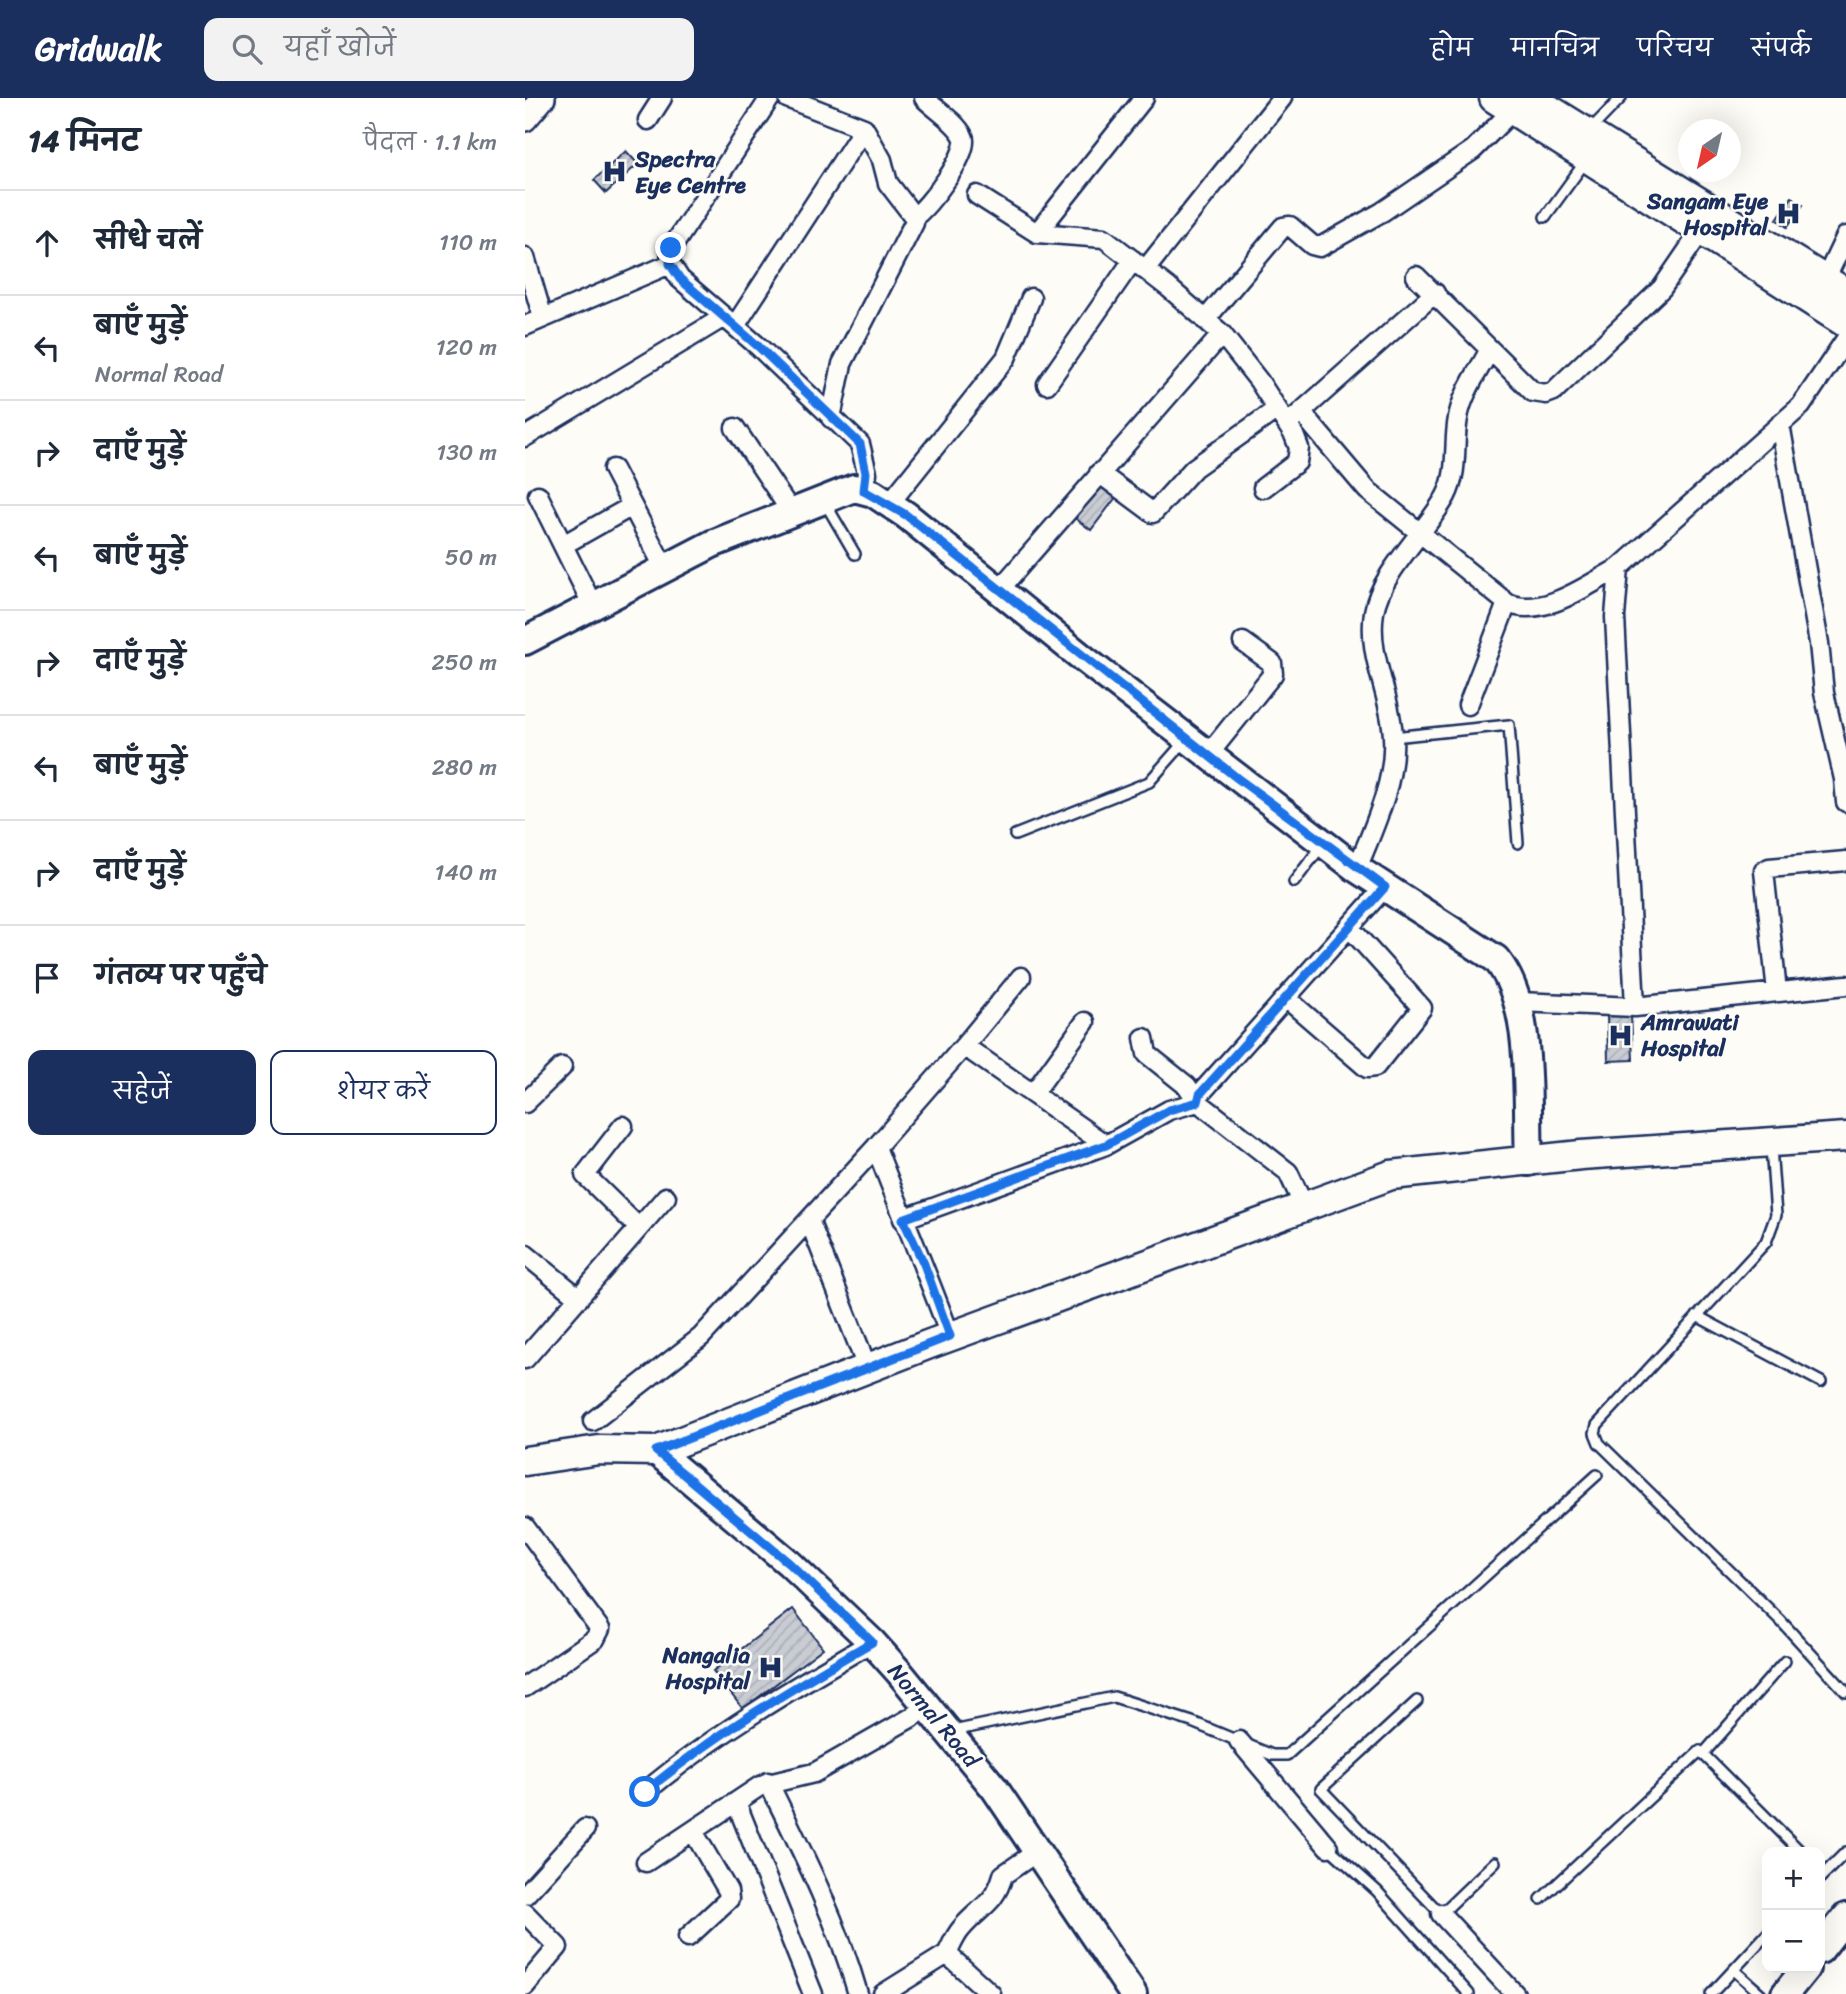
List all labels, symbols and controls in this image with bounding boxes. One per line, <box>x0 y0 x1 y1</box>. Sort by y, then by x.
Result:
search box <box>204 18 694 81</box>
text: Gridwalk <box>35 20 162 78</box>
text: यहाँ खोजें <box>284 24 396 70</box>
text: होम <box>1430 27 1473 69</box>
text: मानचित्र <box>1511 27 1599 69</box>
text: परिचय <box>1637 27 1713 69</box>
text: संपर्क <box>1751 27 1811 69</box>
icon: search <box>228 30 266 68</box>
text: 14 मिनट <box>28 114 140 168</box>
north arrow <box>1678 119 1741 182</box>
text: पैदल · 1.1 km <box>363 122 497 163</box>
place label: Spectra Eye Centre <box>634 139 747 206</box>
hospital icon: Spectra Eye Centre <box>601 158 629 186</box>
place label: Sangam Eye Hospital <box>1646 181 1769 248</box>
hospital icon: Sangam Eye Hospital <box>1774 200 1802 228</box>
text: सीधे चलें <box>95 217 202 263</box>
text: 110 m <box>439 222 497 263</box>
icon: ahead <box>28 224 66 262</box>
route end <box>655 232 686 263</box>
text: बाएँ मुड़ें <box>95 302 186 348</box>
text: 120 m <box>436 327 497 368</box>
icon: left <box>28 329 66 367</box>
text: Normal Road <box>95 354 223 395</box>
text: दाएँ मुड़ें <box>95 427 186 473</box>
text: 130 m <box>436 432 497 473</box>
icon: right <box>28 434 66 472</box>
text: बाएँ मुड़ें <box>95 532 186 578</box>
text: 50 m <box>445 537 497 578</box>
icon: left <box>28 539 66 577</box>
text: दाएँ मुड़ें <box>95 637 186 683</box>
text: 250 m <box>431 642 497 683</box>
icon: right <box>28 644 66 682</box>
text: बाएँ मुड़ें <box>95 742 186 788</box>
text: 280 m <box>432 747 497 788</box>
icon: left <box>28 749 66 787</box>
text: दाएँ मुड़ें <box>95 847 186 893</box>
text: 140 m <box>435 852 497 893</box>
icon: right <box>28 854 66 892</box>
text: गंतव्य पर पहुँचे <box>95 952 267 998</box>
icon: arrive <box>28 959 66 997</box>
place label: Amrawati Hospital <box>1640 1002 1740 1069</box>
hospital icon: Amrawati Hospital <box>1607 1021 1635 1049</box>
button: सहेजें <box>28 1050 256 1135</box>
button: शेयर करें <box>270 1050 497 1135</box>
place label: Nangalia Hospital <box>662 1635 751 1702</box>
street label: Normal Road <box>877 1653 992 1779</box>
hospital icon: Nangalia Hospital <box>756 1654 784 1682</box>
route start <box>629 1776 660 1807</box>
map controls <box>1762 1847 1825 1973</box>
button: + <box>1762 1847 1825 1910</box>
button: − <box>1762 1910 1825 1973</box>

